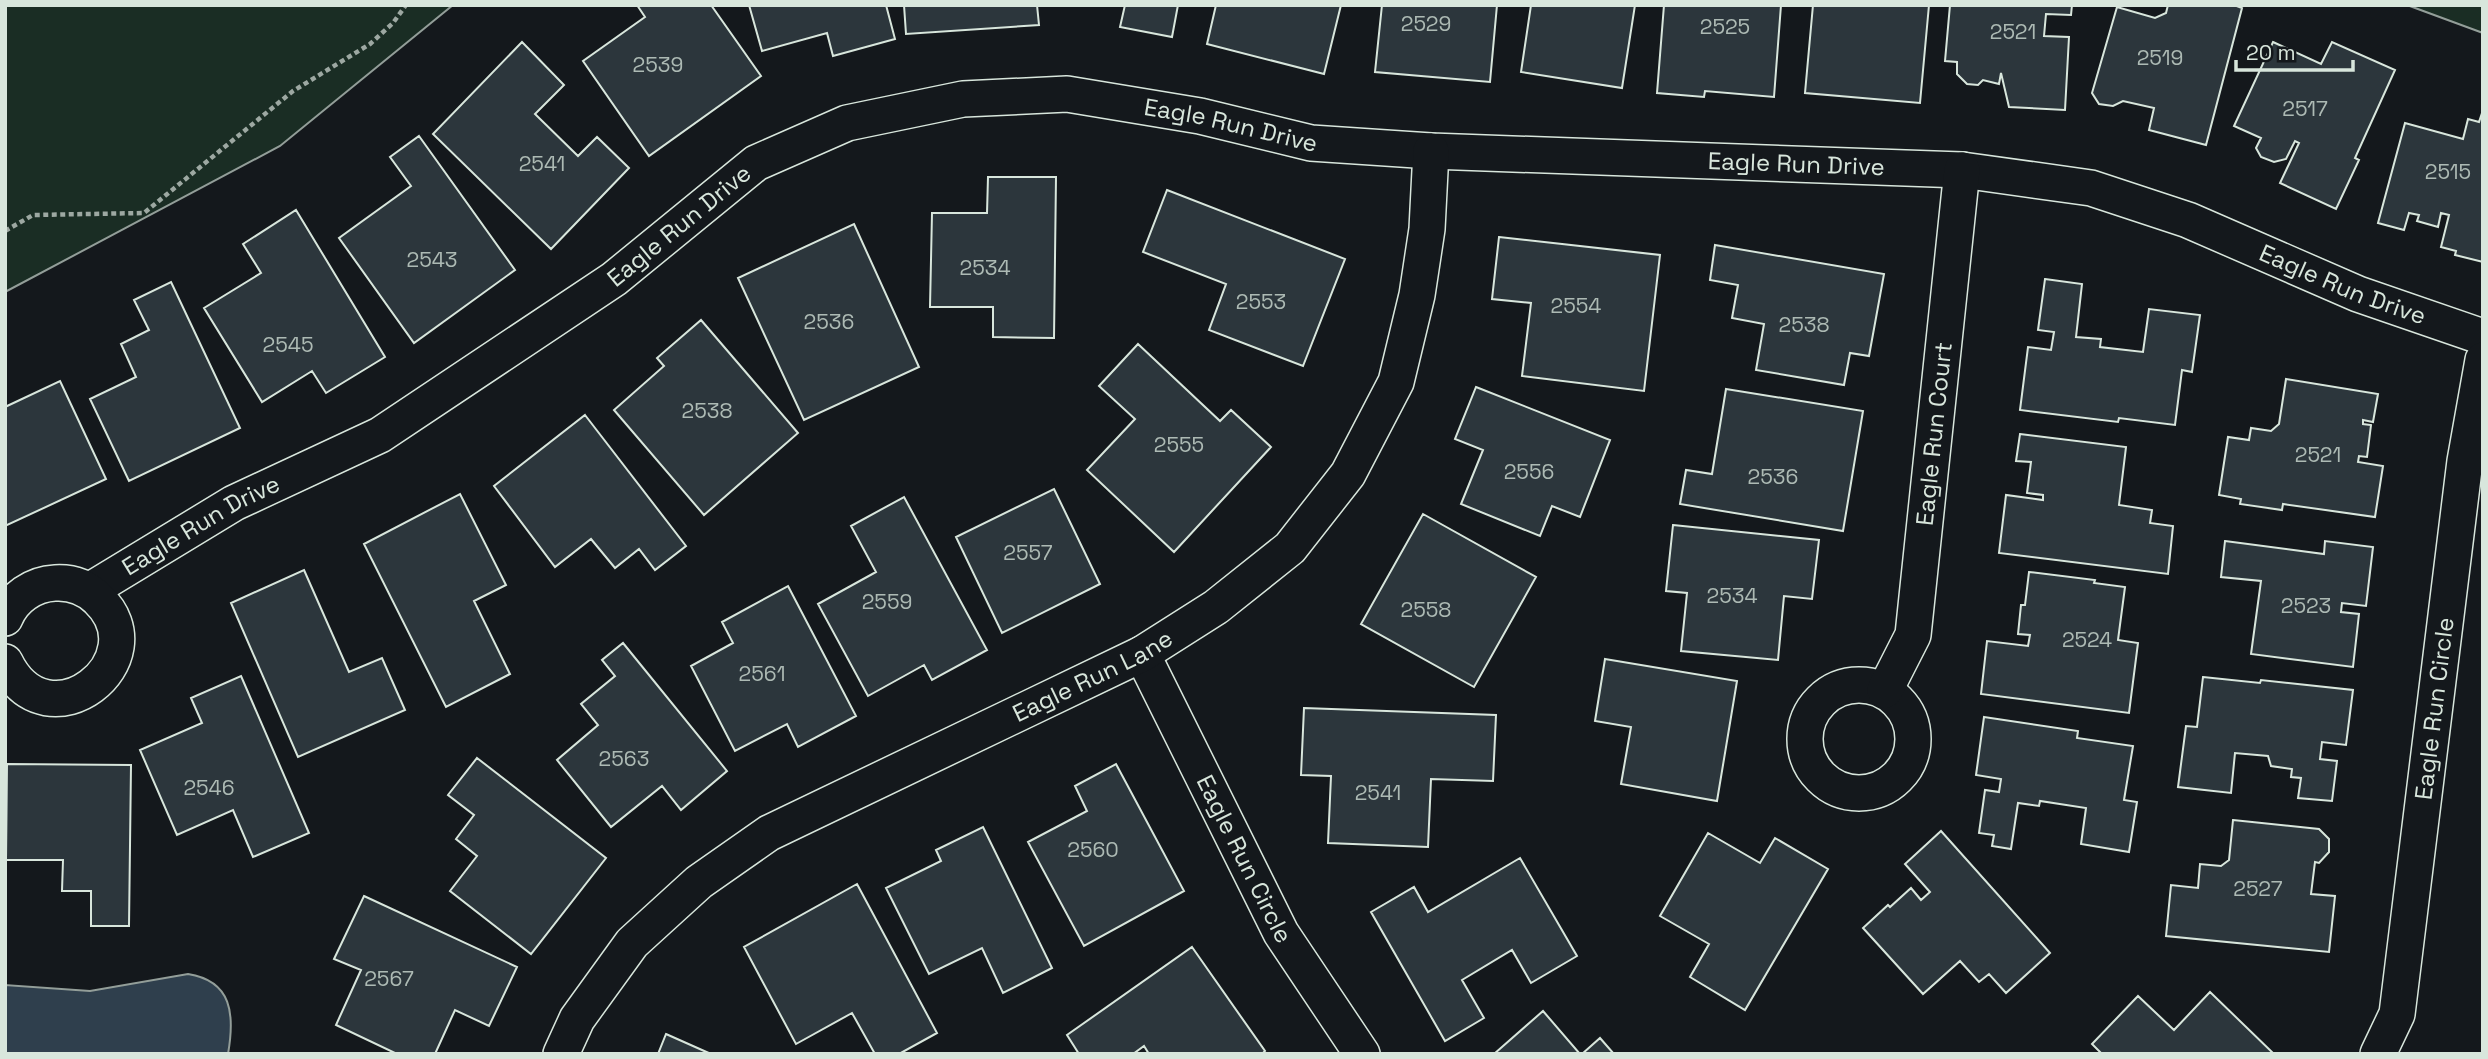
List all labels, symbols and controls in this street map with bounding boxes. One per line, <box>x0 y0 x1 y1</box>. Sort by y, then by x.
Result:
house number: 2529 <box>1401 10 1451 37</box>
house number: 2525 <box>1700 13 1750 40</box>
house number: 2521 <box>1990 18 2036 45</box>
scale bar <box>2236 28 2353 72</box>
text: 20 m <box>2246 39 2296 66</box>
house number: 2519 <box>2137 44 2183 71</box>
house number: 2539 <box>633 51 683 78</box>
street label: Eagle Run Drive <box>1142 91 1321 159</box>
house number: 2517 <box>2282 95 2328 122</box>
street label: Eagle Run Drive <box>1707 145 1885 182</box>
house number: 2541 <box>519 150 565 177</box>
street label: Eagle Run Drive <box>600 157 757 293</box>
house number: 2515 <box>2425 158 2471 185</box>
street label: Eagle Run Drive <box>2255 237 2430 331</box>
house number: 2543 <box>406 246 458 273</box>
house number: 2534 <box>959 254 1011 281</box>
house number: 2553 <box>1236 288 1286 315</box>
house number: 2554 <box>1551 292 1601 319</box>
house number: 2536 <box>804 308 854 335</box>
house number: 2538 <box>1778 311 1830 338</box>
house number: 2545 <box>263 331 313 358</box>
street label: Eagle Run Court <box>1909 340 1959 527</box>
house number: 2538 <box>681 397 733 424</box>
house number: 2555 <box>1154 431 1204 458</box>
house number: 2521 <box>2295 441 2341 468</box>
house number: 2556 <box>1504 458 1554 485</box>
house number: 2536 <box>1748 463 1798 490</box>
street label: Eagle Run Drive <box>116 468 285 582</box>
house number: 2557 <box>1003 539 1053 566</box>
house number: 2534 <box>1706 582 1758 609</box>
house number: 2559 <box>862 588 912 615</box>
house number: 2523 <box>2281 592 2331 619</box>
house number: 2558 <box>1401 596 1451 623</box>
street label: Eagle Run Circle <box>2407 615 2461 802</box>
street label: Eagle Run Lane <box>1007 622 1178 729</box>
house number: 2524 <box>2062 626 2112 653</box>
house number: 2561 <box>739 660 785 687</box>
house number: 2563 <box>599 745 649 772</box>
street label: Eagle Run Circle <box>1190 770 1299 949</box>
house number: 2546 <box>183 774 235 801</box>
house number: 2541 <box>1355 779 1401 806</box>
house number: 2560 <box>1067 836 1119 863</box>
house number: 2527 <box>2233 875 2283 902</box>
house number: 2567 <box>364 965 414 992</box>

